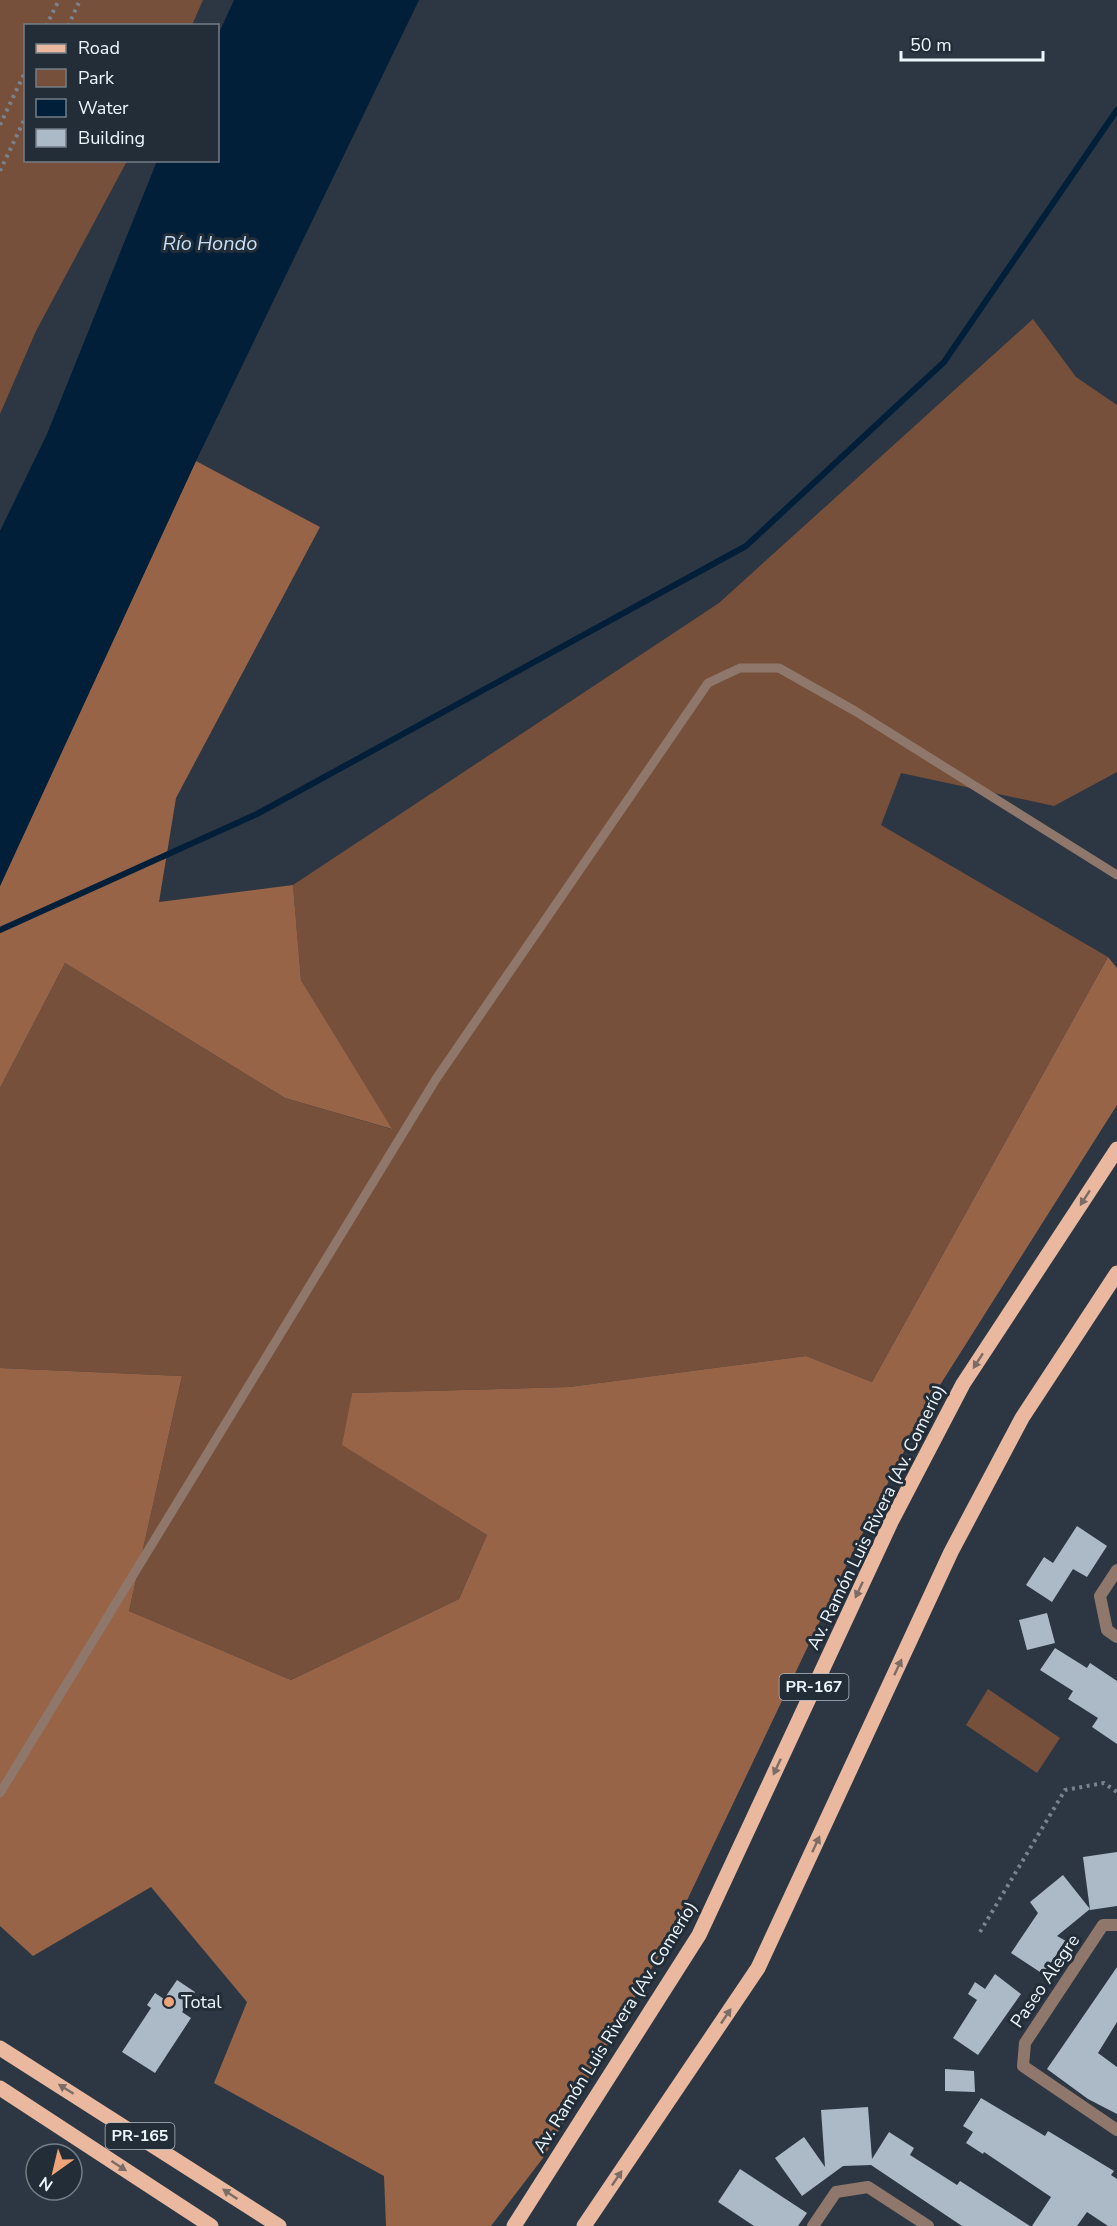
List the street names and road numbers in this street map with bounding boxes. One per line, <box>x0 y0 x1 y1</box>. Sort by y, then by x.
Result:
street label: Av. Ramón Luis Rivera (Av. Comerío) <box>801 1380 951 1654</box>
road number: PR-167 <box>780 1674 848 1700</box>
street label: Av. Ramón Luis Rivera (Av. Comerío) <box>527 1897 703 2157</box>
street label: Paseo Alegre <box>1005 1930 1085 2032</box>
road number: PR-165 <box>106 2123 174 2149</box>

